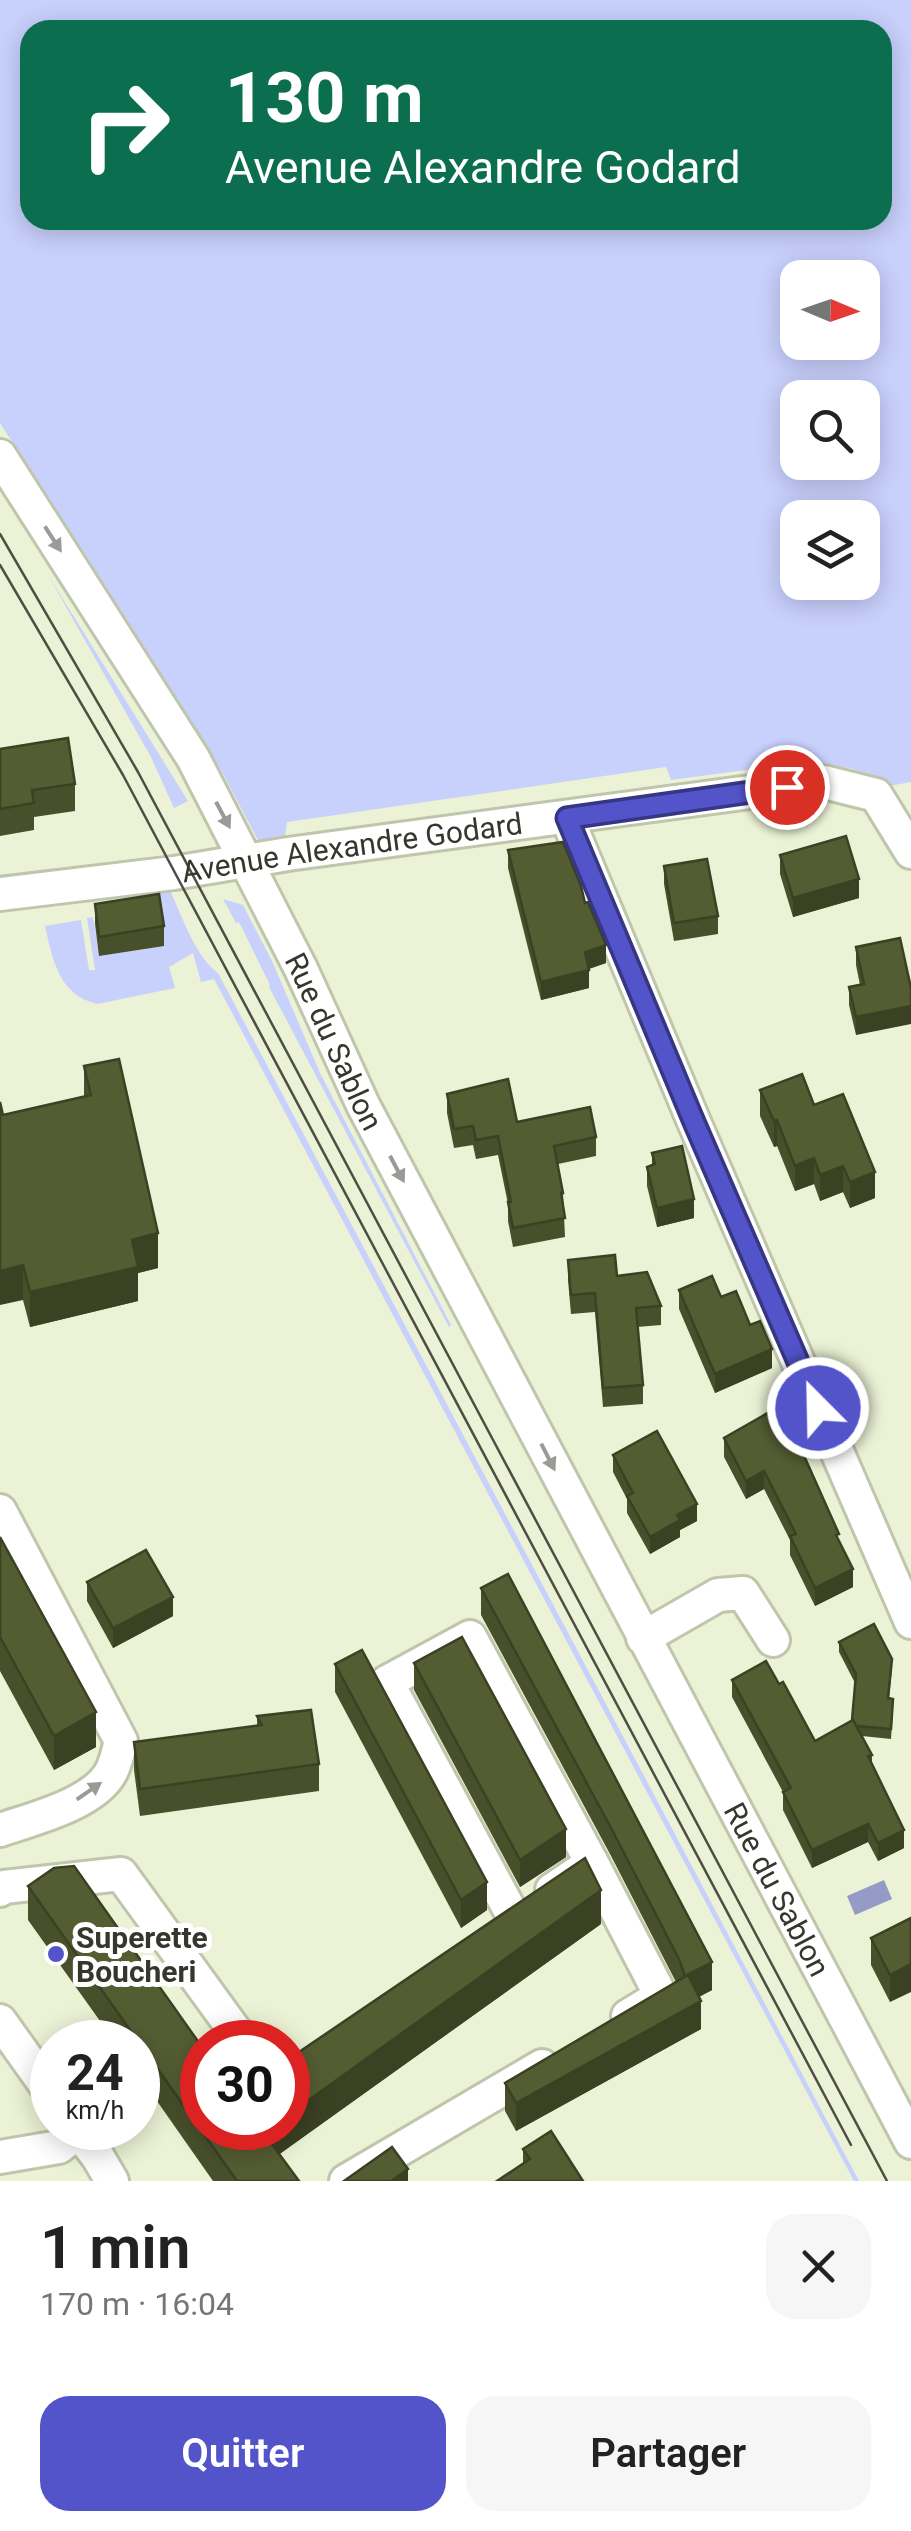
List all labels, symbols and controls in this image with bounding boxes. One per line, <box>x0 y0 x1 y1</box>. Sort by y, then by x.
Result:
text: 130 m <box>225 57 424 139</box>
icon: right <box>60 60 190 190</box>
text: Avenue Alexandre Godard <box>225 141 741 194</box>
north arrow <box>780 260 880 360</box>
map controls <box>780 260 880 600</box>
button: search <box>780 380 880 480</box>
button: layers <box>780 500 880 600</box>
one-way arrow <box>43 525 61 552</box>
pin <box>745 745 830 830</box>
icon: arrive <box>760 760 815 815</box>
one-way arrow <box>214 801 231 830</box>
street label: Avenue Alexandre Godard <box>179 805 524 889</box>
street label: Rue du Sablon <box>278 947 391 1136</box>
one-way arrow <box>389 1155 406 1184</box>
position arrow <box>766 1356 870 1460</box>
one-way arrow <box>539 1443 556 1472</box>
one-way arrow <box>76 1782 102 1801</box>
street label: Rue du Sablon <box>717 1797 838 1982</box>
place label: Superette Boucheri <box>76 1920 208 1989</box>
marker: Superette Boucheri <box>45 1943 67 1965</box>
speed limit sign: 30 <box>180 2020 310 2150</box>
text: 24 <box>66 2044 124 2102</box>
text: km/h <box>66 2096 124 2125</box>
text: 1 min <box>40 2212 190 2283</box>
button: close <box>766 2214 871 2319</box>
text: 170 m · 16:04 <box>40 2285 234 2323</box>
button: Quitter <box>40 2396 446 2511</box>
button: Partager <box>466 2396 871 2511</box>

